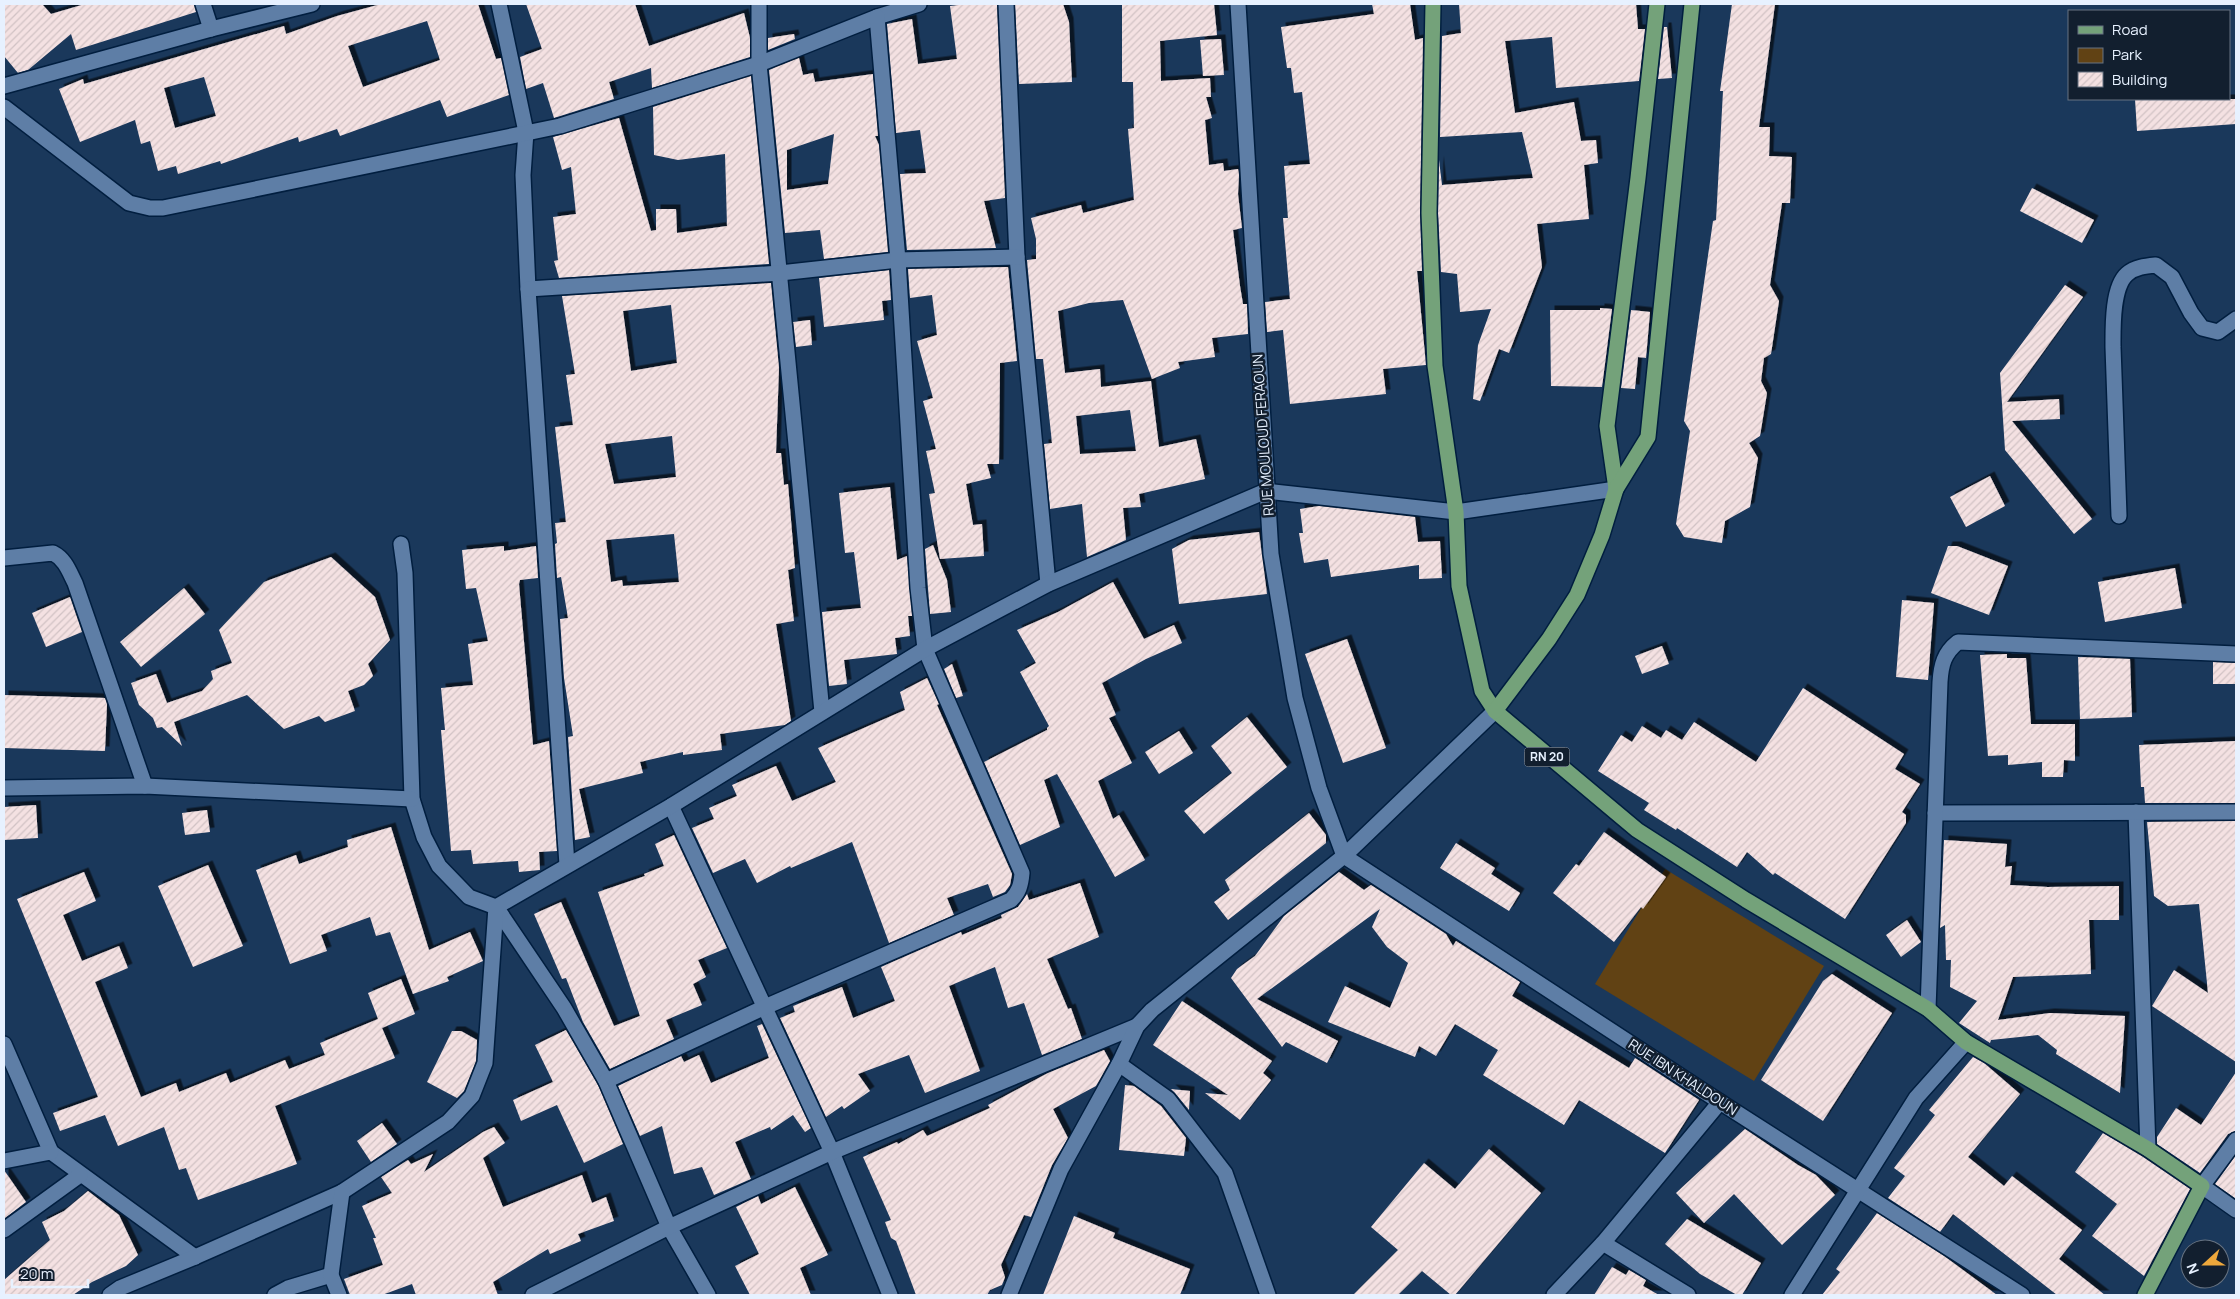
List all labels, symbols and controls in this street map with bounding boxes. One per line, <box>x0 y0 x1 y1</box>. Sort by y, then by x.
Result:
legend <box>2068 10 2230 100</box>
text: Road <box>2112 19 2148 40</box>
text: Park <box>2112 44 2142 65</box>
text: Building <box>2112 69 2167 90</box>
street label: RUE MOULOUD FERAOUN <box>1247 353 1278 517</box>
road number: RN 20 <box>1524 748 1570 766</box>
street label: RUE IBN KHALDOUN <box>1625 1034 1742 1119</box>
north arrow <box>2180 1239 2230 1289</box>
scale bar <box>12 1256 89 1288</box>
text: N <box>2182 1261 2203 1277</box>
text: 20 m <box>20 1263 53 1284</box>

